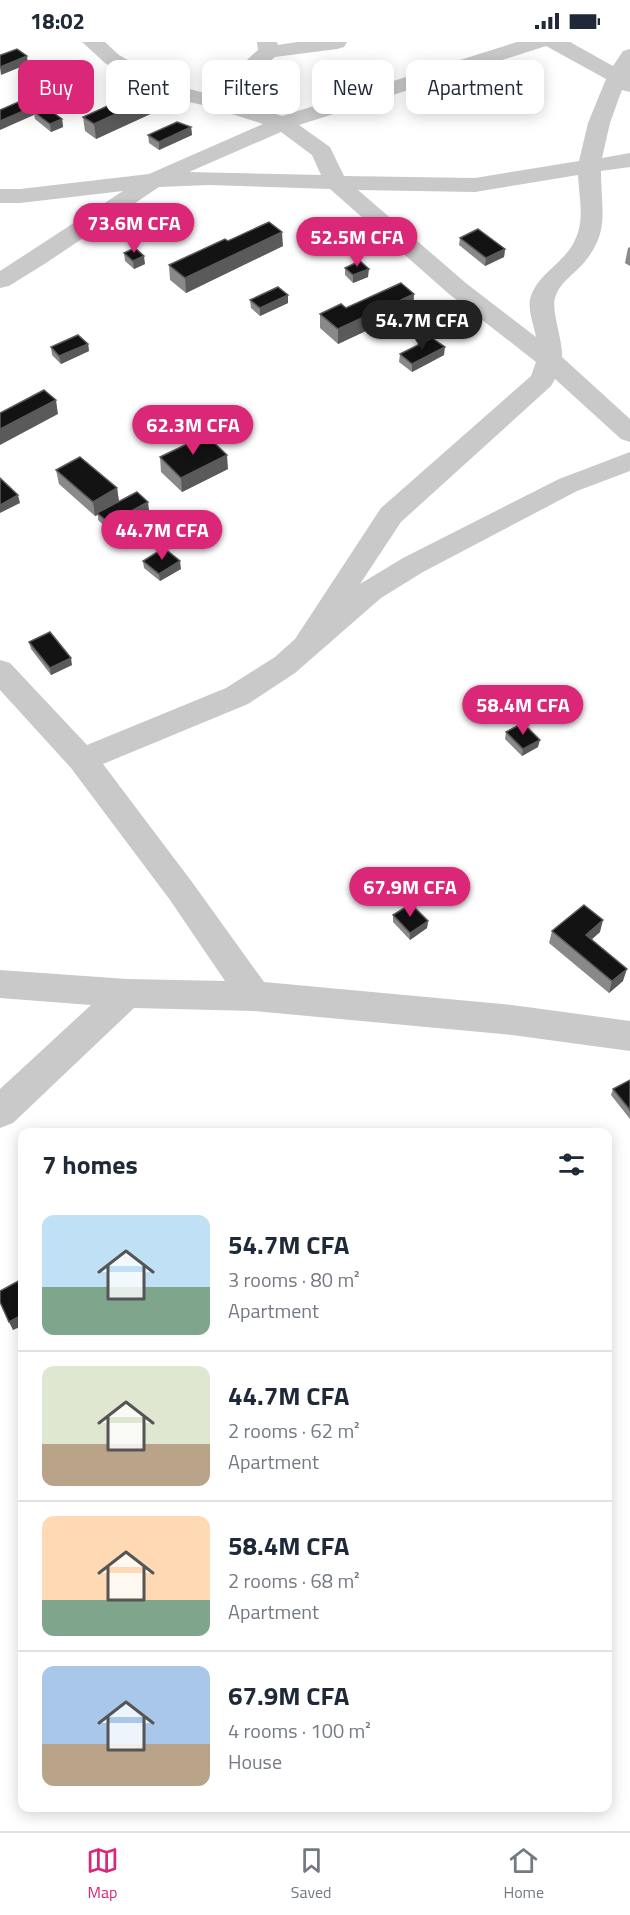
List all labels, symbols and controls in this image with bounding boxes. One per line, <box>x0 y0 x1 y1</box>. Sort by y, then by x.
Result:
text: 18:02 <box>30 4 85 38</box>
chip: Buy <box>18 60 94 114</box>
chip: Rent <box>106 60 190 114</box>
chip: Filters <box>202 60 300 114</box>
chip: New <box>312 60 394 114</box>
chip: Apartment <box>406 60 544 114</box>
pin: 73.6M CFA <box>65 203 203 254</box>
text: 73.6M CFA <box>87 207 181 238</box>
pin: 52.5M CFA <box>288 217 426 268</box>
text: 52.5M CFA <box>310 221 404 252</box>
pin: 54.7M CFA <box>353 300 491 351</box>
text: 54.7M CFA <box>375 304 469 335</box>
pin: 62.3M CFA <box>124 405 262 456</box>
text: 62.3M CFA <box>146 409 240 440</box>
pin: 44.7M CFA <box>93 510 231 561</box>
text: 44.7M CFA <box>115 514 209 545</box>
pin: 58.4M CFA <box>454 685 592 736</box>
text: 58.4M CFA <box>476 689 570 720</box>
pin: 67.9M CFA <box>341 867 479 918</box>
text: 67.9M CFA <box>363 871 457 902</box>
text: 7 homes <box>42 1145 138 1184</box>
icon: filters <box>555 1148 588 1181</box>
text: 54.7M CFA <box>228 1225 349 1264</box>
icon: home <box>90 1239 162 1311</box>
text: 3 rooms · 80 m² <box>228 1264 360 1295</box>
text: Apartment <box>228 1295 319 1326</box>
text: 44.7M CFA <box>228 1376 349 1415</box>
icon: home <box>90 1390 162 1462</box>
text: 2 rooms · 62 m² <box>228 1415 360 1446</box>
text: Apartment <box>228 1446 319 1477</box>
text: 58.4M CFA <box>228 1526 349 1565</box>
icon: home <box>90 1540 162 1612</box>
text: 2 rooms · 68 m² <box>228 1565 360 1596</box>
text: Apartment <box>228 1596 319 1627</box>
text: 67.9M CFA <box>228 1676 349 1715</box>
icon: home <box>90 1690 162 1762</box>
text: 4 rooms · 100 m² <box>228 1715 371 1746</box>
text: House <box>228 1746 282 1777</box>
tab: Map <box>86 1844 119 1904</box>
tab: Saved <box>291 1844 332 1904</box>
tab: Home <box>503 1844 544 1904</box>

